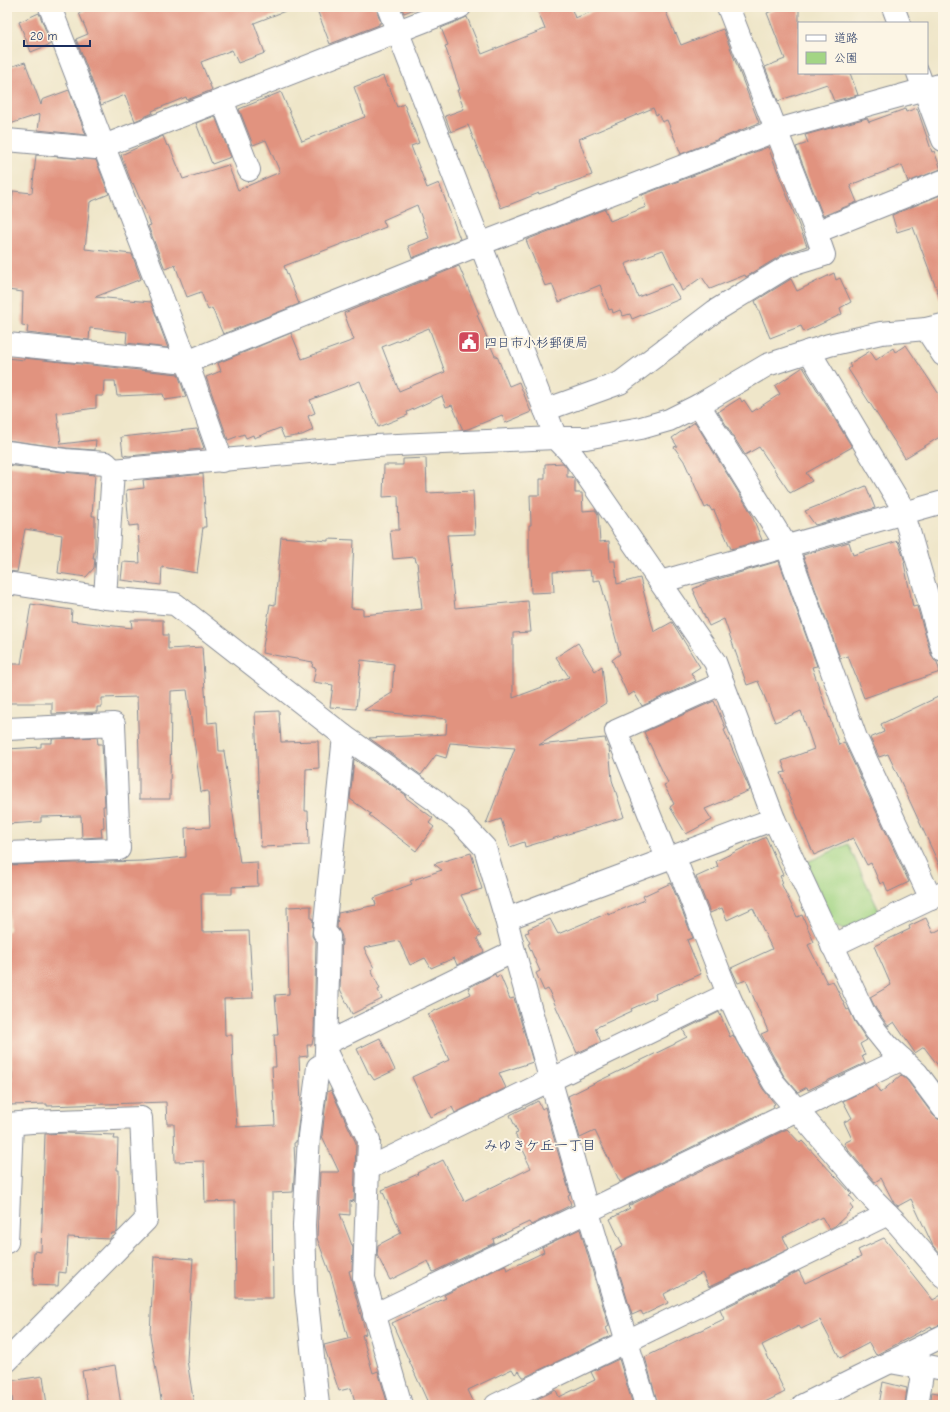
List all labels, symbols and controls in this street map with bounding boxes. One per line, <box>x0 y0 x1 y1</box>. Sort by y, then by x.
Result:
scale bar <box>24 22 90 48</box>
legend <box>798 22 928 74</box>
text: 20 m <box>30 29 58 43</box>
text: 道路 <box>834 31 858 45</box>
text: 公園 <box>834 51 858 65</box>
public building icon: 四日市小杉郵便局 <box>456 329 482 355</box>
place label: 四日市小杉郵便局 <box>484 335 588 350</box>
district label: みゆきケ丘一丁目 <box>484 1137 596 1154</box>

